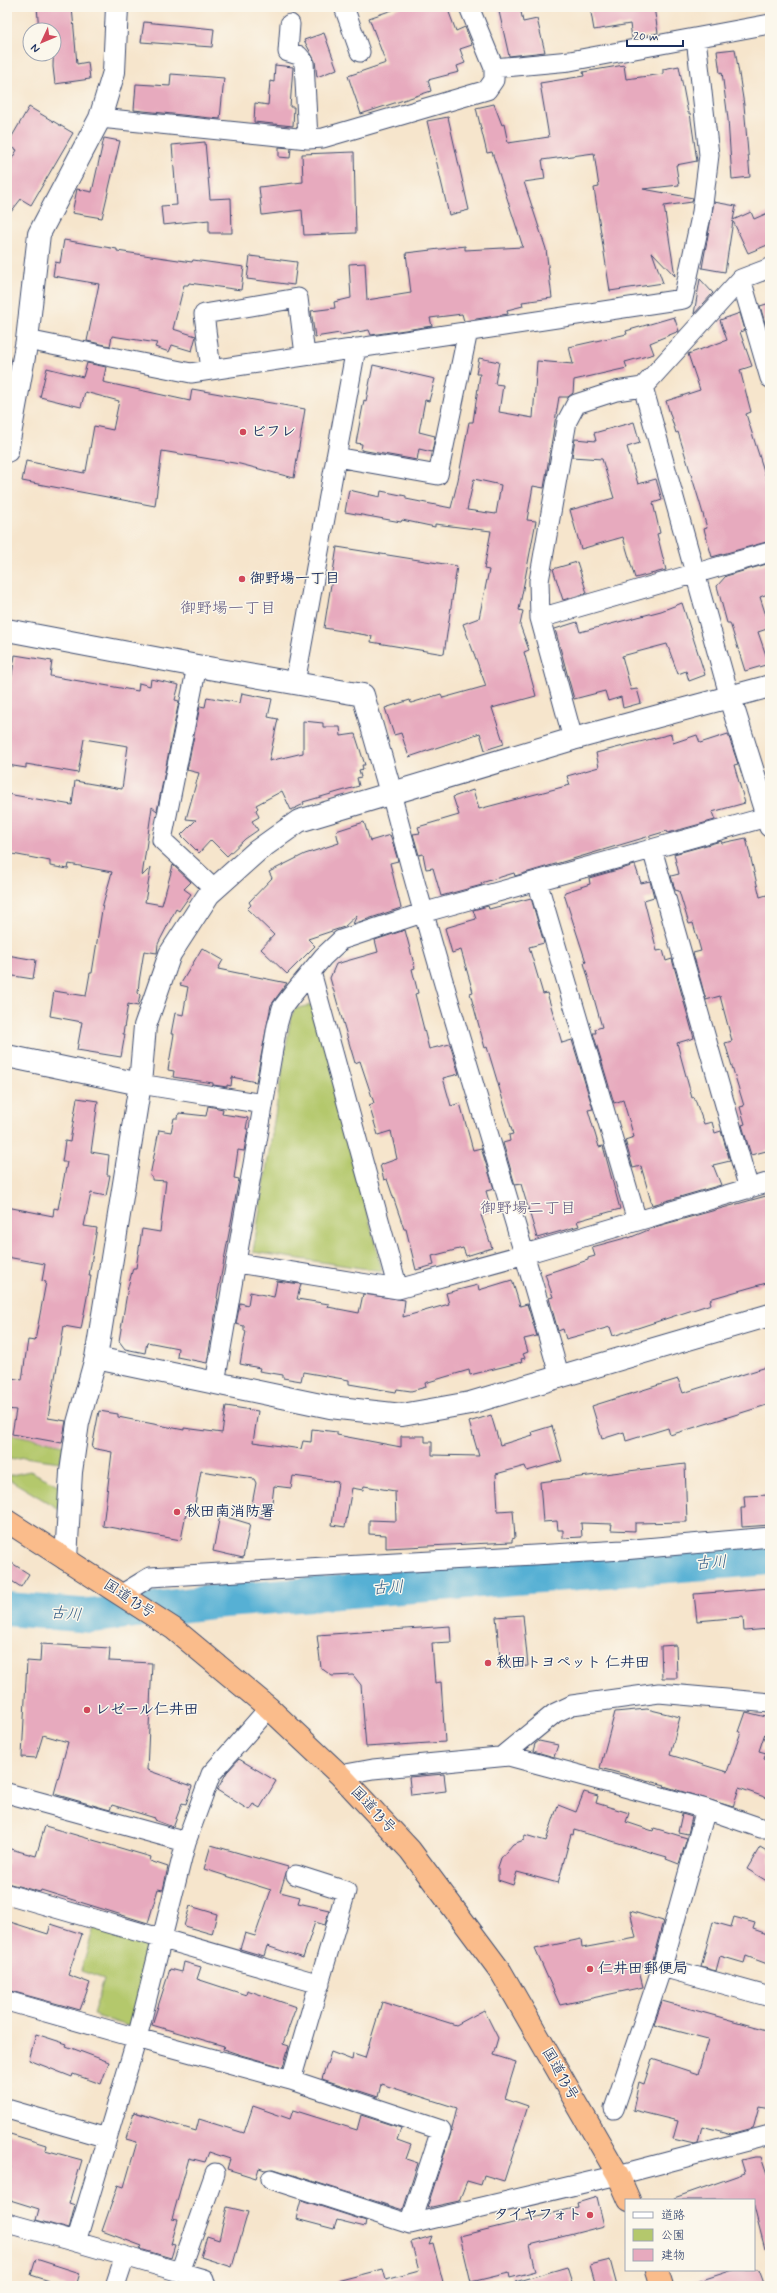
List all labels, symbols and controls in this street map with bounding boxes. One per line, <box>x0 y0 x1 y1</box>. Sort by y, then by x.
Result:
north arrow <box>22 22 62 62</box>
scale bar <box>627 22 683 48</box>
text: 20 m <box>633 29 659 45</box>
text: N <box>28 41 43 56</box>
place label: ビフレ <box>251 422 296 442</box>
marker: ビフレ <box>238 427 248 437</box>
place label: 御野場一丁目 <box>250 569 340 589</box>
marker: 御野場一丁目 <box>237 574 247 584</box>
district label: 御野場一丁目 <box>180 598 276 619</box>
district label: 御野場二丁目 <box>480 1198 576 1219</box>
place label: 秋田南消防署 <box>185 1502 275 1522</box>
marker: 秋田南消防署 <box>172 1507 182 1517</box>
water label: 古川 <box>694 1551 728 1575</box>
street label: 国道13号 <box>99 1575 159 1623</box>
water label: 古川 <box>371 1576 405 1600</box>
water label: 古川 <box>49 1602 83 1626</box>
place label: 秋田トヨペット 仁井田 <box>496 1653 650 1673</box>
marker: 秋田トヨペット 仁井田 <box>483 1658 493 1668</box>
place label: レゼール仁井田 <box>95 1700 199 1720</box>
marker: レゼール仁井田 <box>82 1705 92 1715</box>
street label: 国道13号 <box>346 1782 400 1838</box>
place label: 仁井田郵便局 <box>598 1959 688 1979</box>
marker: 仁井田郵便局 <box>585 1964 595 1974</box>
street label: 国道13号 <box>537 2044 583 2104</box>
legend <box>625 2199 755 2271</box>
place label: タイヤフォト <box>494 2205 582 2225</box>
text: 道路 <box>661 2208 685 2224</box>
marker: タイヤフォト <box>585 2210 595 2220</box>
text: 公園 <box>661 2228 685 2244</box>
text: 建物 <box>661 2248 685 2264</box>

